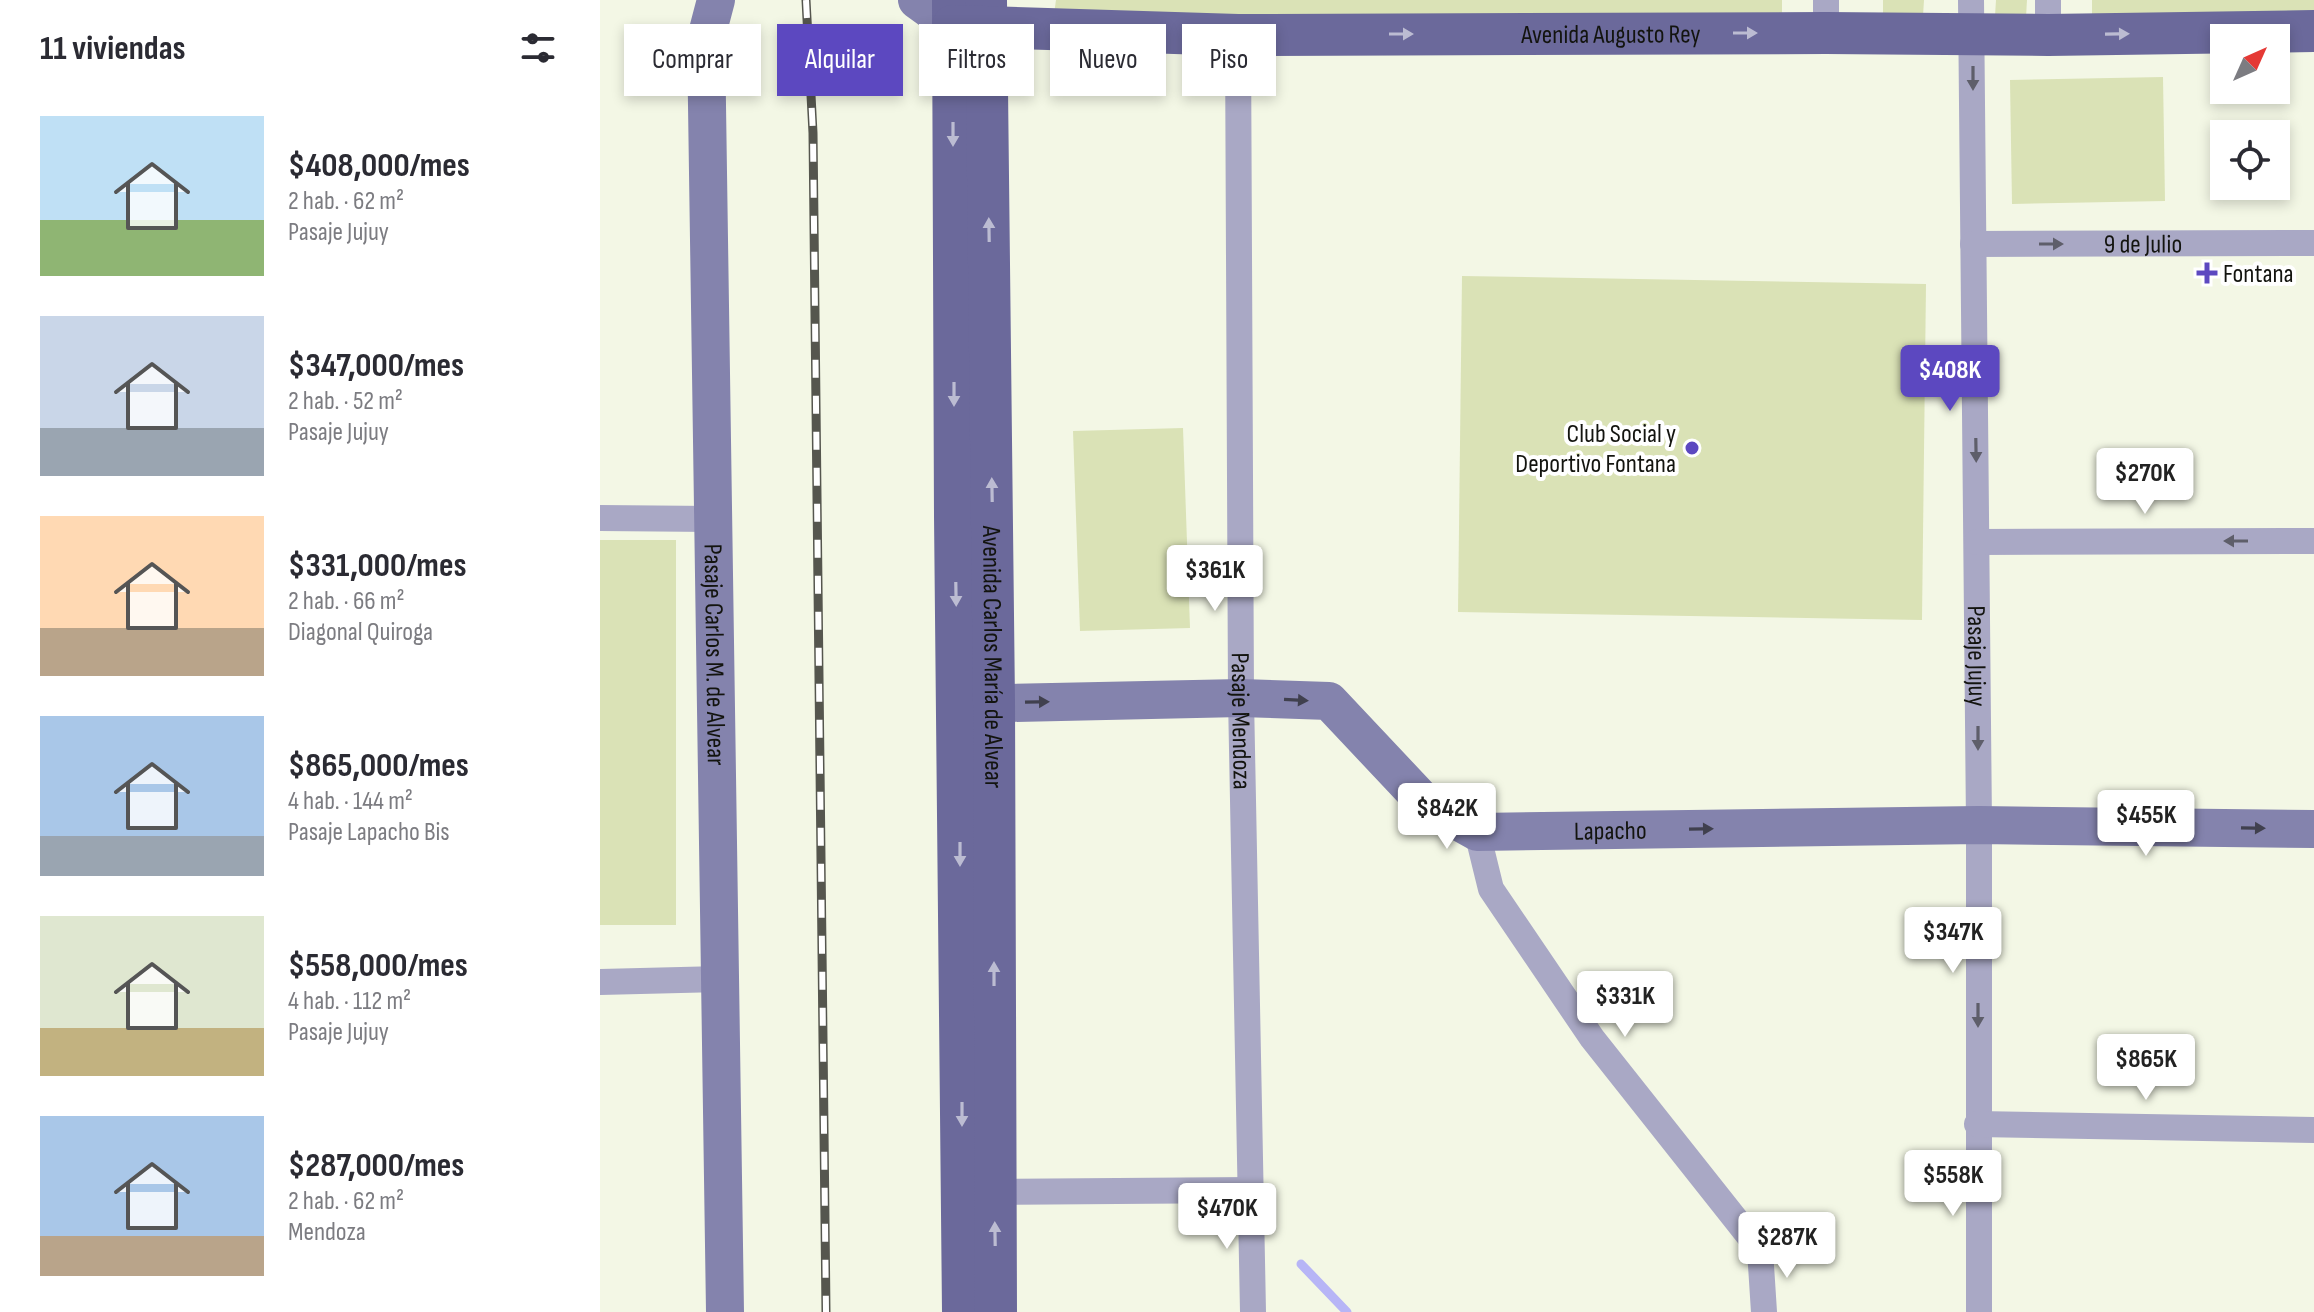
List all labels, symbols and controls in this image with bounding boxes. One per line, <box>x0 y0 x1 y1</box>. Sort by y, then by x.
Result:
street label: Avenida Augusto Rey <box>1520 19 1701 51</box>
chip: Comprar <box>624 24 761 96</box>
chip: Alquilar <box>777 24 903 96</box>
chip: Filtros <box>919 24 1034 96</box>
chip: Nuevo <box>1050 24 1166 96</box>
chip: Piso <box>1182 24 1276 96</box>
north arrow <box>2210 24 2290 104</box>
map controls <box>2210 24 2290 200</box>
icon: filters <box>516 26 560 70</box>
one-way arrow <box>1733 27 1758 39</box>
text: 11 viviendas <box>40 28 186 69</box>
one-way arrow <box>1389 28 1414 41</box>
one-way arrow <box>2105 28 2130 40</box>
one-way arrow <box>1967 66 1979 91</box>
button: locate <box>2210 120 2290 200</box>
one-way arrow <box>947 122 959 147</box>
text: $408,000/mes <box>288 145 470 186</box>
icon: home <box>104 148 200 244</box>
text: 2 hab. · 62 m² <box>288 186 404 217</box>
text: Pasaje Jujuy <box>288 217 389 248</box>
one-way arrow <box>983 217 995 242</box>
street label: 9 de Julio <box>2104 229 2182 261</box>
one-way arrow <box>2039 238 2064 250</box>
place label: Fontana <box>2223 259 2294 290</box>
marker: Fontana <box>2198 264 2216 282</box>
text: $347,000/mes <box>288 345 464 386</box>
pin: $408K <box>1894 345 2006 413</box>
icon: home <box>104 348 200 444</box>
text: $408K <box>1919 355 1981 386</box>
one-way arrow <box>948 382 960 407</box>
text: 2 hab. · 52 m² <box>288 386 403 417</box>
text: Pasaje Jujuy <box>288 417 389 448</box>
place label: Club Social y Deportivo Fontana <box>1515 419 1676 480</box>
one-way arrow <box>1969 438 1982 463</box>
marker: Club Social y Deportivo Fontana <box>1683 439 1701 457</box>
pin: $270K <box>2089 448 2201 516</box>
text: $270K <box>2114 458 2176 489</box>
one-way arrow <box>986 477 998 502</box>
street label: Avenida Carlos María de Alvear <box>975 525 1008 789</box>
one-way arrow <box>2223 535 2248 547</box>
street label: Pasaje Carlos M. de Alvear <box>697 543 731 766</box>
text: $331,000/mes <box>288 545 466 586</box>
pin: $361K <box>1159 545 1271 613</box>
icon: home <box>104 548 200 644</box>
text: $361K <box>1185 555 1245 586</box>
one-way arrow <box>950 582 963 607</box>
text: 2 hab. · 66 m² <box>288 586 405 617</box>
street label: Pasaje Jujuy <box>1960 605 1992 707</box>
text: Diagonal Quiroga <box>288 617 433 648</box>
street label: Pasaje Mendoza <box>1224 652 1257 790</box>
one-way arrow <box>1284 694 1309 707</box>
one-way arrow <box>1025 696 1050 708</box>
one-way arrow <box>1972 726 1984 751</box>
text: $865,000/mes <box>288 745 469 786</box>
icon: home <box>104 748 200 844</box>
pin: $842K <box>1391 783 1503 851</box>
text: 4 hab. · 144 m² <box>288 786 413 817</box>
pin: $455K <box>2090 790 2202 858</box>
text: $842K <box>1416 793 1478 824</box>
text: $455K <box>2115 800 2177 831</box>
street label: Lapacho <box>1574 816 1647 848</box>
text: Pasaje Lapacho Bis <box>288 817 450 848</box>
one-way arrow <box>2241 822 2266 835</box>
one-way arrow <box>1689 823 1714 835</box>
one-way arrow <box>954 842 966 867</box>
pin: $347K <box>1897 907 2009 975</box>
text: $347K <box>1922 917 1984 948</box>
text: $558,000/mes <box>288 945 468 986</box>
icon: home <box>104 948 200 1044</box>
one-way arrow <box>988 961 1000 986</box>
pin: $331K <box>1569 971 1681 1039</box>
text: $331K <box>1595 981 1655 1012</box>
text: 4 hab. · 112 m² <box>288 986 411 1017</box>
one-way arrow <box>1972 1003 1984 1028</box>
text: Pasaje Jujuy <box>288 1017 389 1048</box>
pin: $865K <box>2090 1034 2202 1102</box>
text: $865K <box>2115 1044 2177 1075</box>
one-way arrow <box>956 1102 968 1127</box>
text: $287,000/mes <box>288 1145 464 1186</box>
icon: home <box>104 1148 200 1244</box>
pin: $558K <box>1897 1150 2009 1218</box>
text: $558K <box>1922 1160 1984 1191</box>
pin: $470K <box>1171 1183 1283 1251</box>
text: 2 hab. · 62 m² <box>288 1186 404 1217</box>
text: $470K <box>1196 1193 1258 1224</box>
pin: $287K <box>1731 1212 1843 1280</box>
text: Mendoza <box>288 1217 366 1248</box>
one-way arrow <box>989 1221 1001 1246</box>
text: $287K <box>1756 1222 1818 1253</box>

